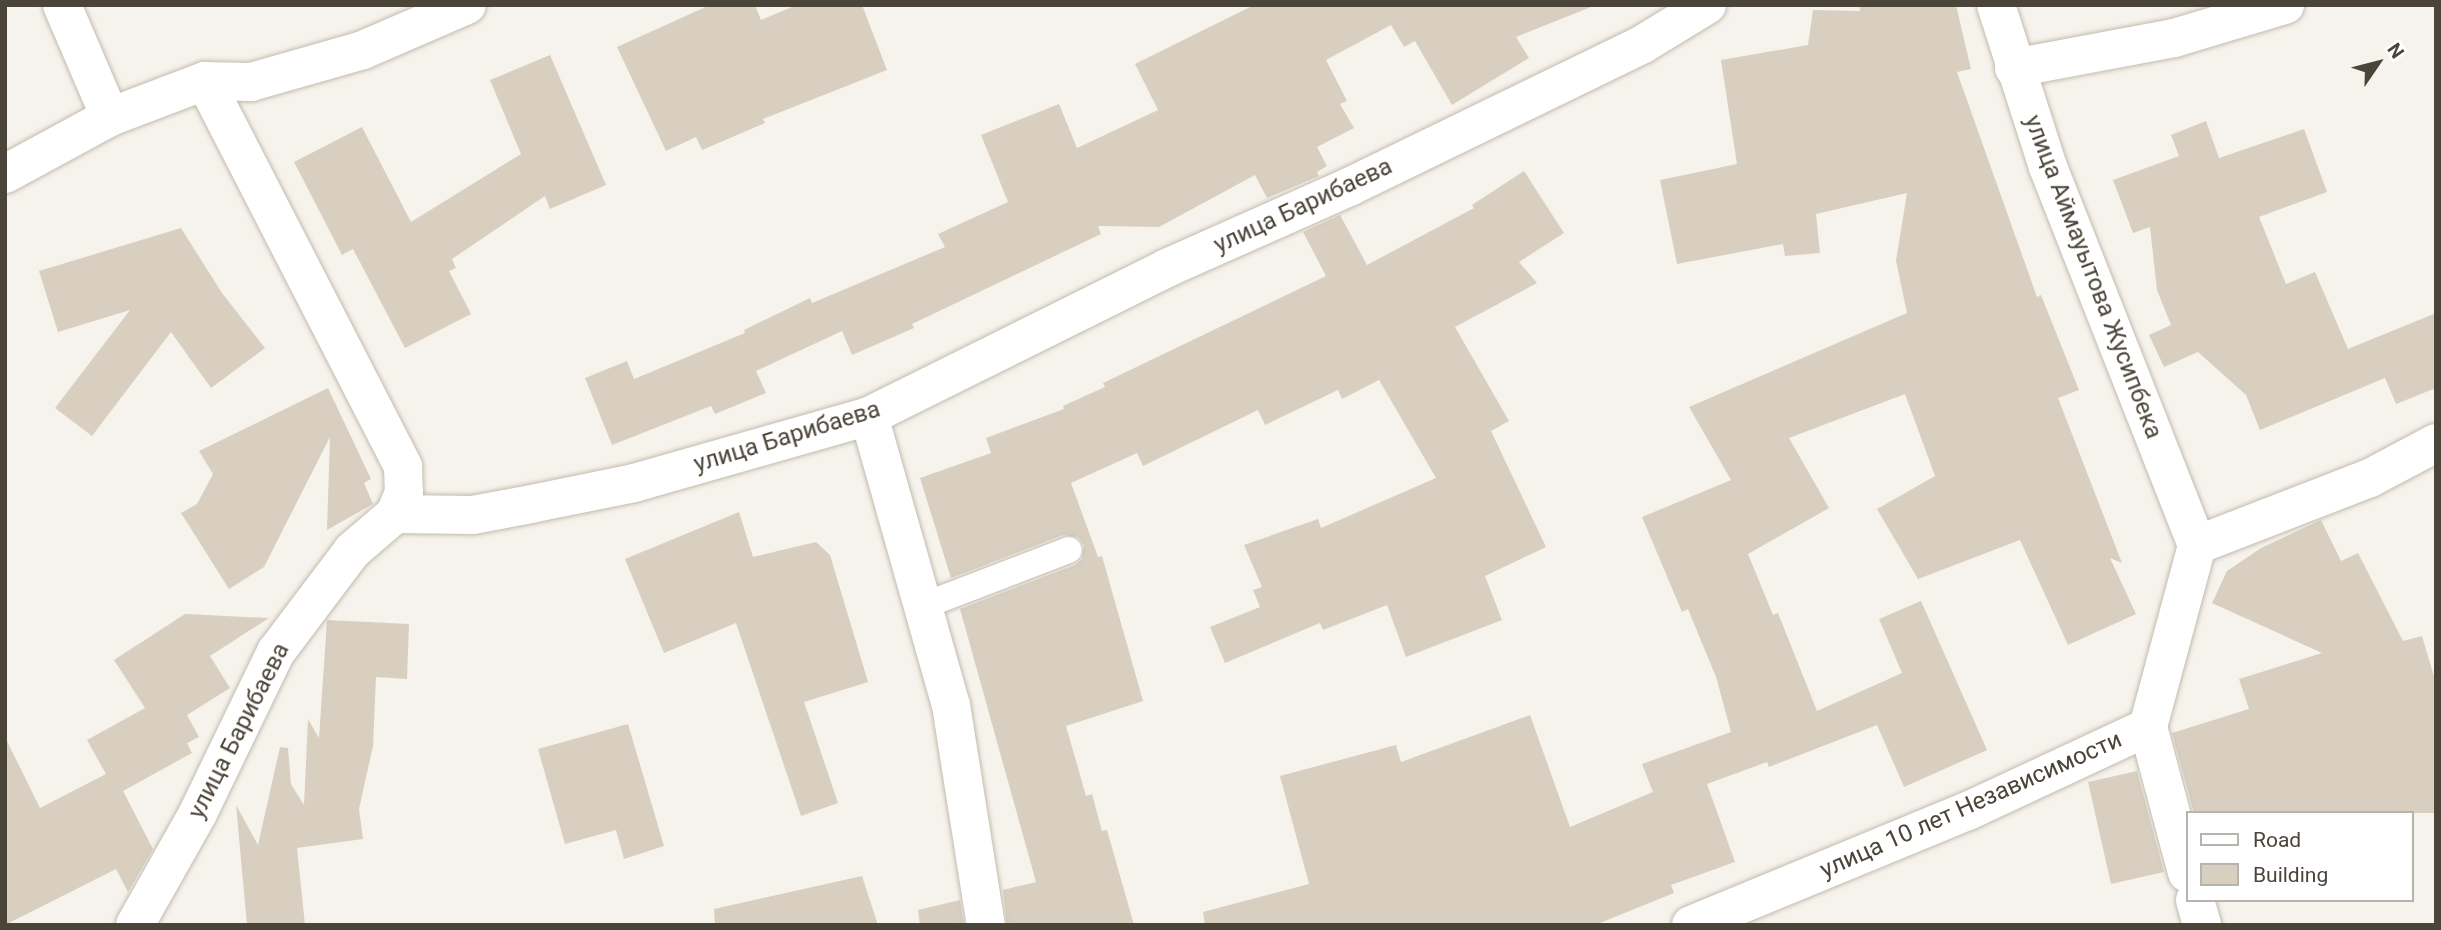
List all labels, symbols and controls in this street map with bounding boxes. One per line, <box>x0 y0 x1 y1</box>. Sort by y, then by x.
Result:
north arrow <box>2343 28 2413 98</box>
text: N <box>2382 39 2409 63</box>
street label: улица Аймауытова Жусипбека <box>2018 111 2168 443</box>
street label: улица Барибаева <box>1209 152 1397 260</box>
street label: улица Барибаева <box>690 395 884 479</box>
street label: улица Барибаева <box>182 638 296 824</box>
street label: улица 10 лет Независимости <box>1816 725 2126 885</box>
legend <box>2186 811 2413 902</box>
text: Road <box>2253 828 2301 852</box>
text: Building <box>2253 863 2328 887</box>

